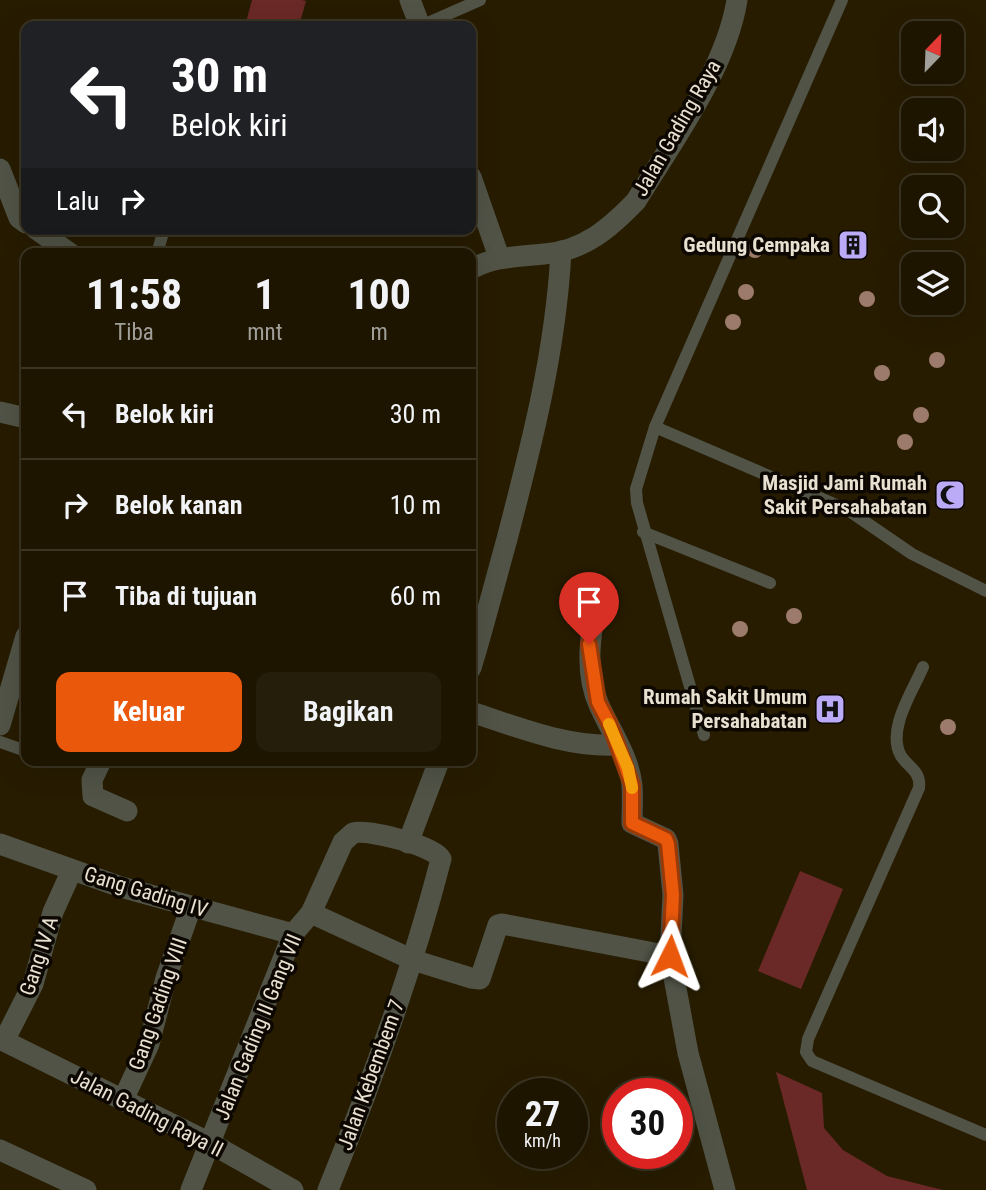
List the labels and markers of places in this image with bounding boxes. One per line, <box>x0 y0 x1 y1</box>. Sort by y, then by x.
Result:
building icon: Gedung Cempaka <box>836 228 870 262</box>
place label: Gedung Cempaka <box>683 233 830 257</box>
place label: Masjid Jami Rumah Sakit Persahabatan <box>762 471 927 519</box>
mosque icon: Masjid Jami Rumah Sakit Persahabatan <box>933 478 967 512</box>
pin <box>559 572 619 644</box>
place label: Rumah Sakit Umum Persahabatan <box>643 685 807 733</box>
hospital icon: Rumah Sakit Umum Persahabatan <box>813 692 847 726</box>

